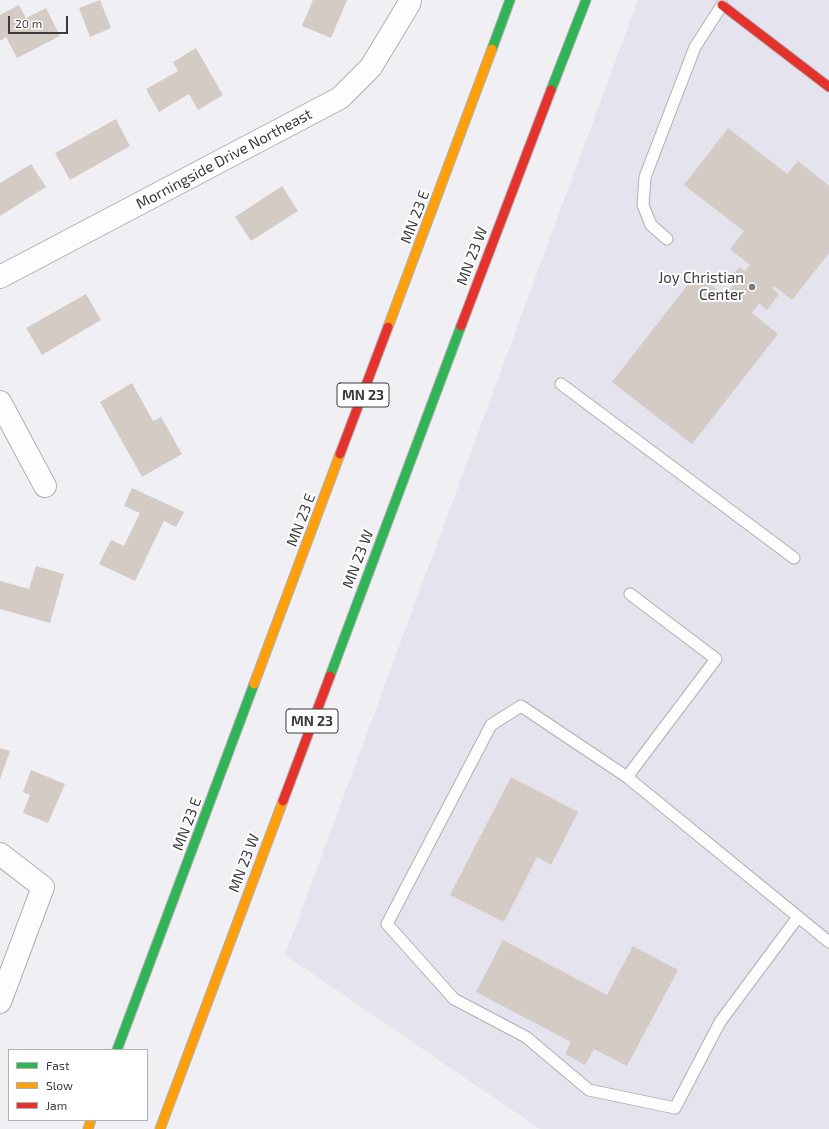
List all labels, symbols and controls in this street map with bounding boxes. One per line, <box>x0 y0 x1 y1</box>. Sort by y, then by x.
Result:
scale bar <box>10 8 70 34</box>
text: 20 m <box>15 16 42 30</box>
street label: Morningside Drive Northeast <box>133 105 315 213</box>
street label: MN 23 E <box>397 188 433 246</box>
street label: MN 23 W <box>453 224 491 288</box>
place label: Joy Christian Center <box>658 269 744 304</box>
marker: Joy Christian Center <box>747 282 757 292</box>
road number: MN 23 <box>337 383 389 407</box>
street label: MN 23 E <box>283 491 319 549</box>
street label: MN 23 W <box>339 527 377 591</box>
road number: MN 23 <box>286 709 338 733</box>
street label: MN 23 E <box>169 795 205 853</box>
street label: MN 23 W <box>225 831 263 895</box>
legend <box>8 1049 148 1121</box>
text: Fast <box>46 1058 69 1072</box>
text: Slow <box>46 1078 73 1092</box>
text: Jam <box>46 1098 67 1112</box>

